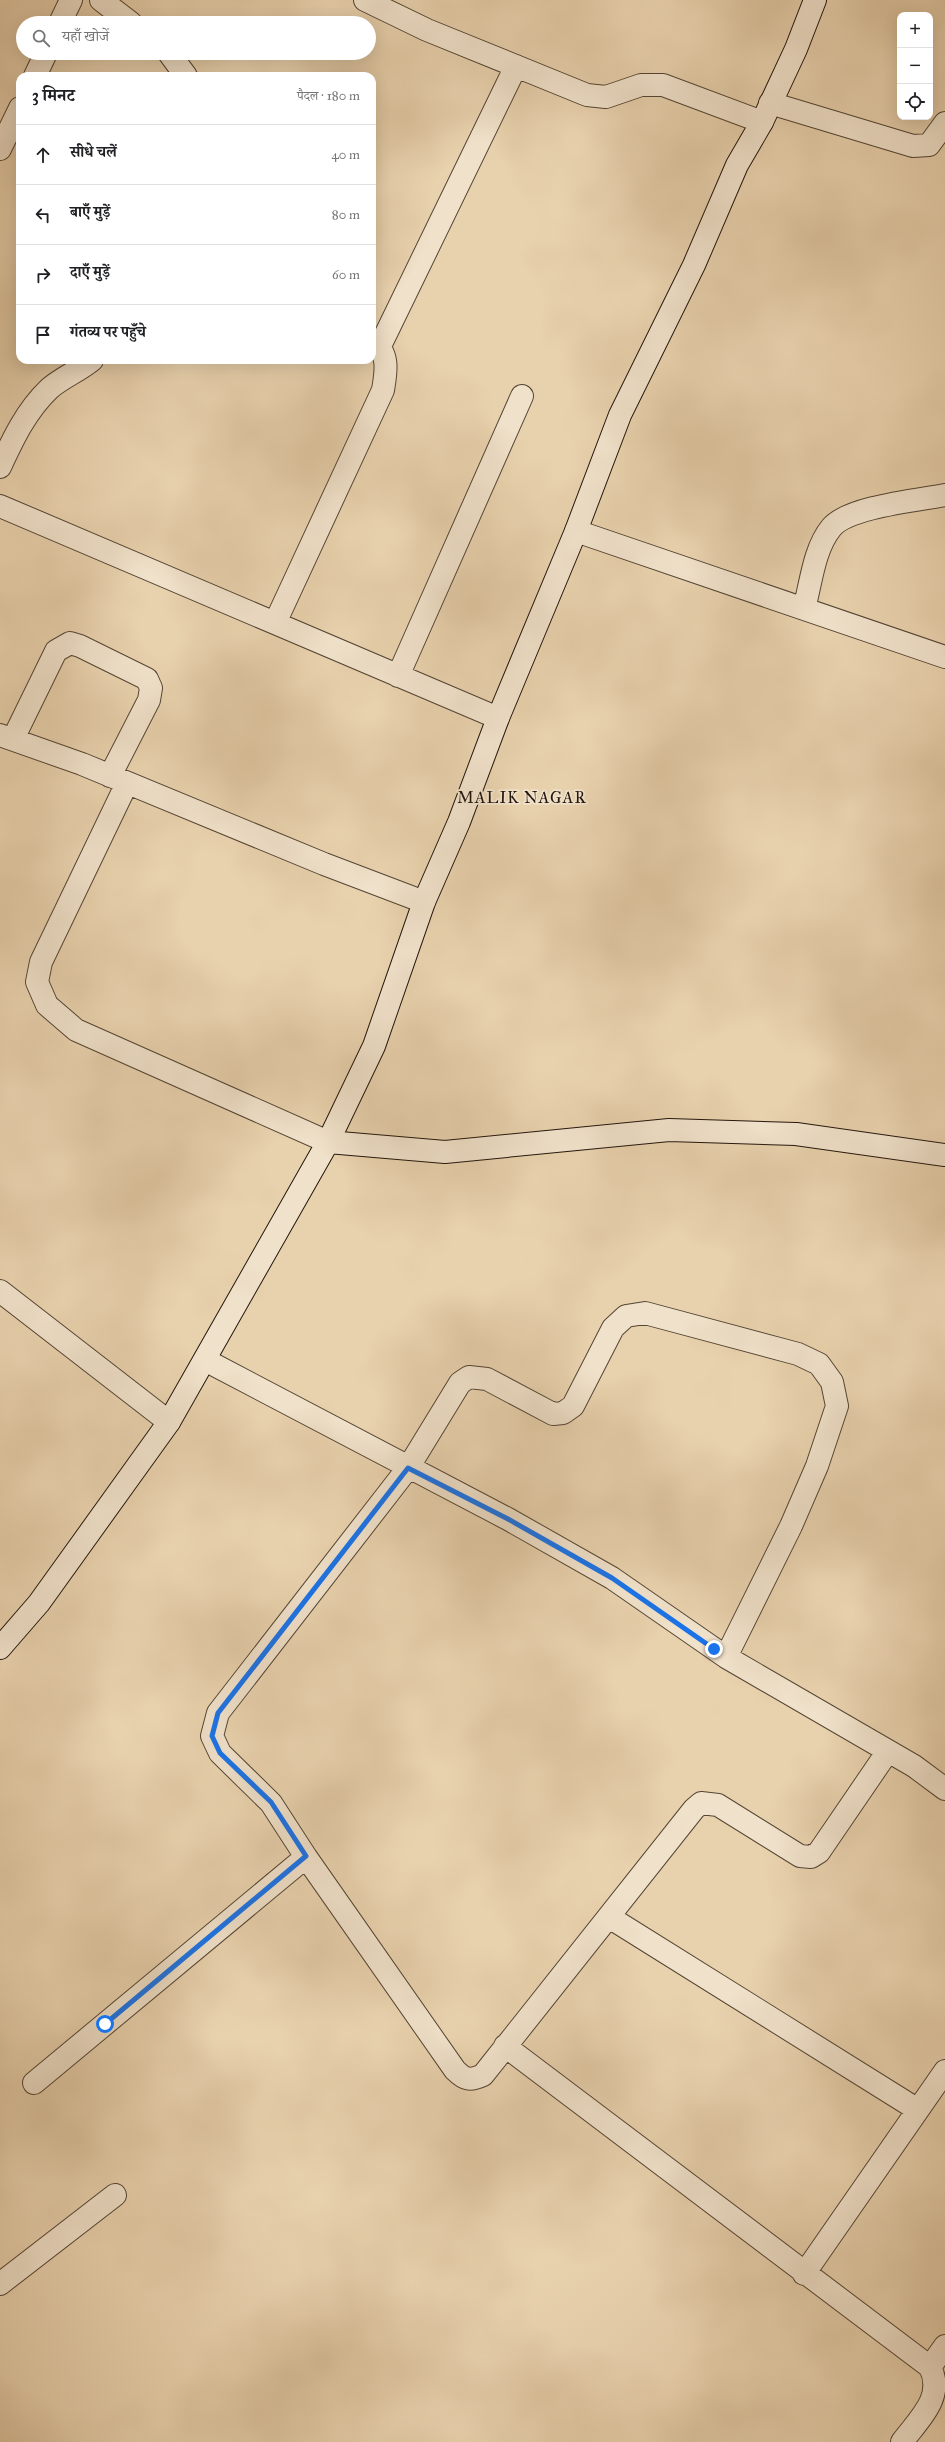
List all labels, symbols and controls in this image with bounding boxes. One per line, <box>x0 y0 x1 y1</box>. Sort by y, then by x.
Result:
map controls <box>897 12 933 120</box>
button: + <box>897 12 933 48</box>
search box <box>16 16 376 60</box>
icon: search <box>30 27 52 49</box>
text: यहाँ खोजें <box>62 27 109 45</box>
button: − <box>897 48 933 84</box>
button: locate <box>897 84 933 120</box>
text: 3 मिनट <box>32 85 75 106</box>
text: पैदल · 180 m <box>297 88 360 104</box>
text: सीधे चलें <box>70 143 117 161</box>
icon: ahead <box>32 144 54 166</box>
text: 40 m <box>331 147 360 163</box>
text: बाएँ मुड़ें <box>70 203 110 221</box>
icon: left <box>32 204 54 226</box>
text: 80 m <box>332 207 360 223</box>
text: दाएँ मुड़ें <box>70 263 110 281</box>
icon: right <box>32 264 54 286</box>
text: 60 m <box>332 267 360 283</box>
text: गंतव्य पर पहुँचे <box>70 323 146 341</box>
icon: arrive <box>32 324 54 346</box>
district label: MALIK NAGAR <box>457 788 587 807</box>
route end <box>705 1640 723 1658</box>
route start <box>96 2015 114 2033</box>

